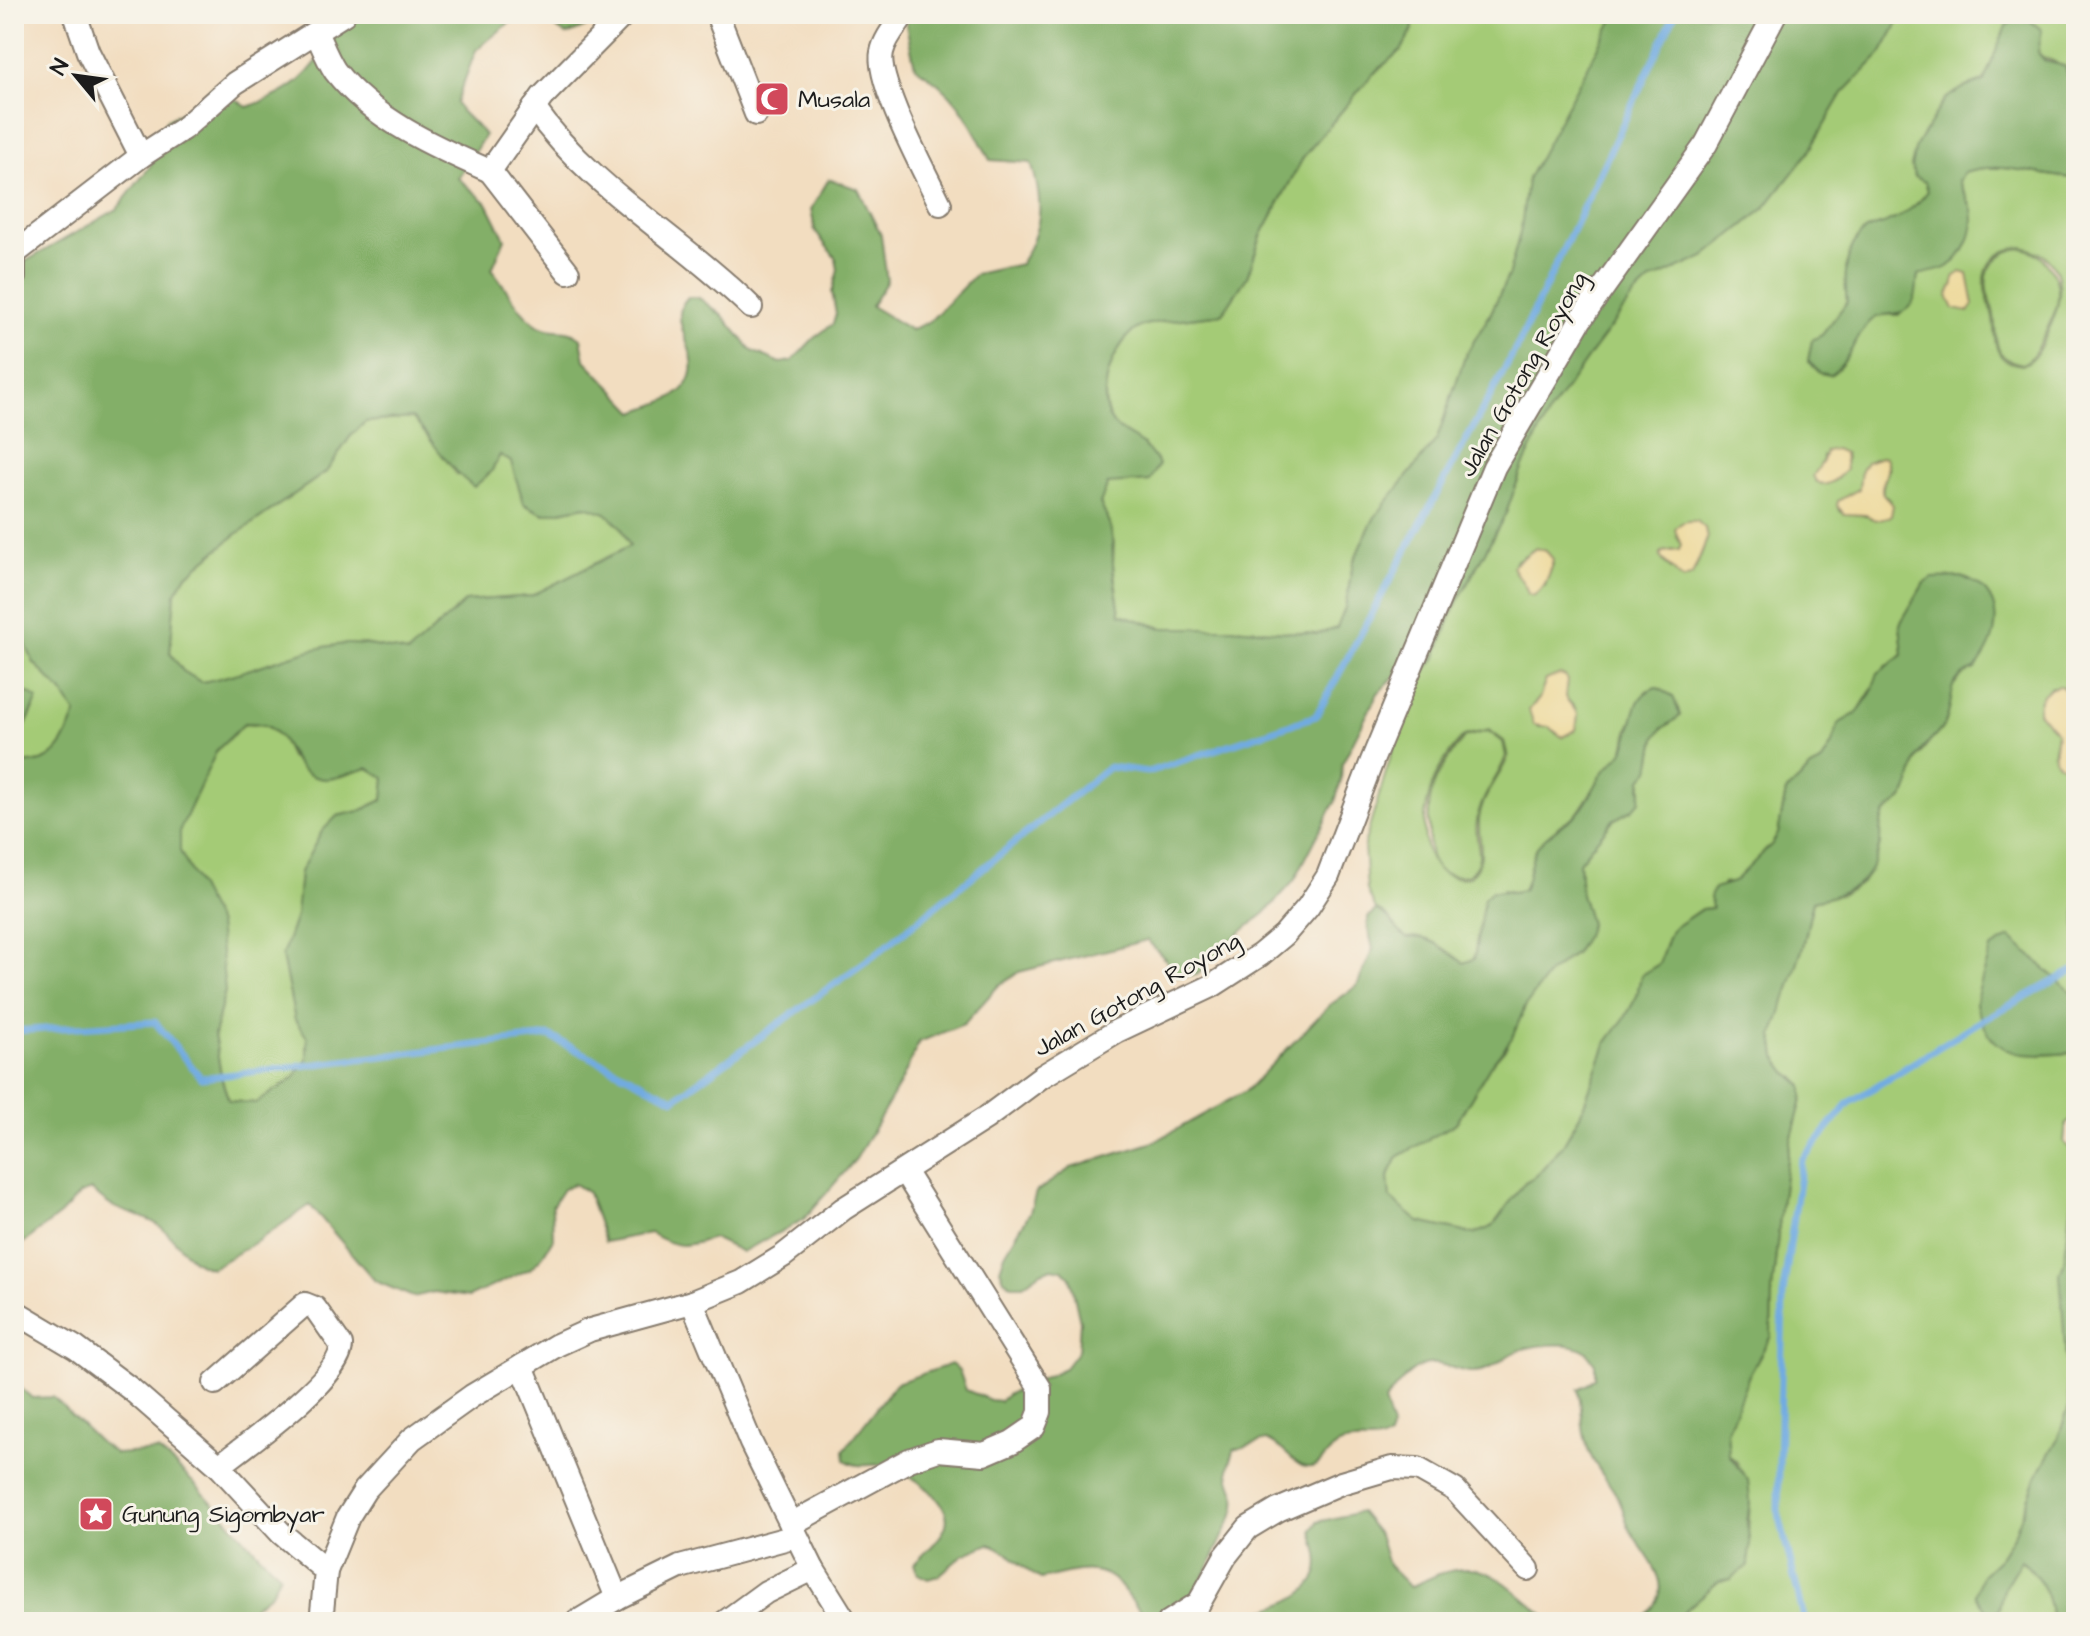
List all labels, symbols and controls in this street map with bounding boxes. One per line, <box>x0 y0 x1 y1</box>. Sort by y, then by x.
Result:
north arrow <box>36 36 116 116</box>
text: N <box>43 53 77 81</box>
mosque icon: Musala <box>753 80 791 118</box>
place label: Musala <box>798 83 870 117</box>
street label: Jalan Gotong Royong <box>1451 266 1597 484</box>
street label: Jalan Gotong Royong <box>1028 924 1247 1067</box>
place icon: Gunung Sigombyar <box>77 1495 115 1533</box>
place label: Gunung Sigombyar <box>122 1498 325 1533</box>

